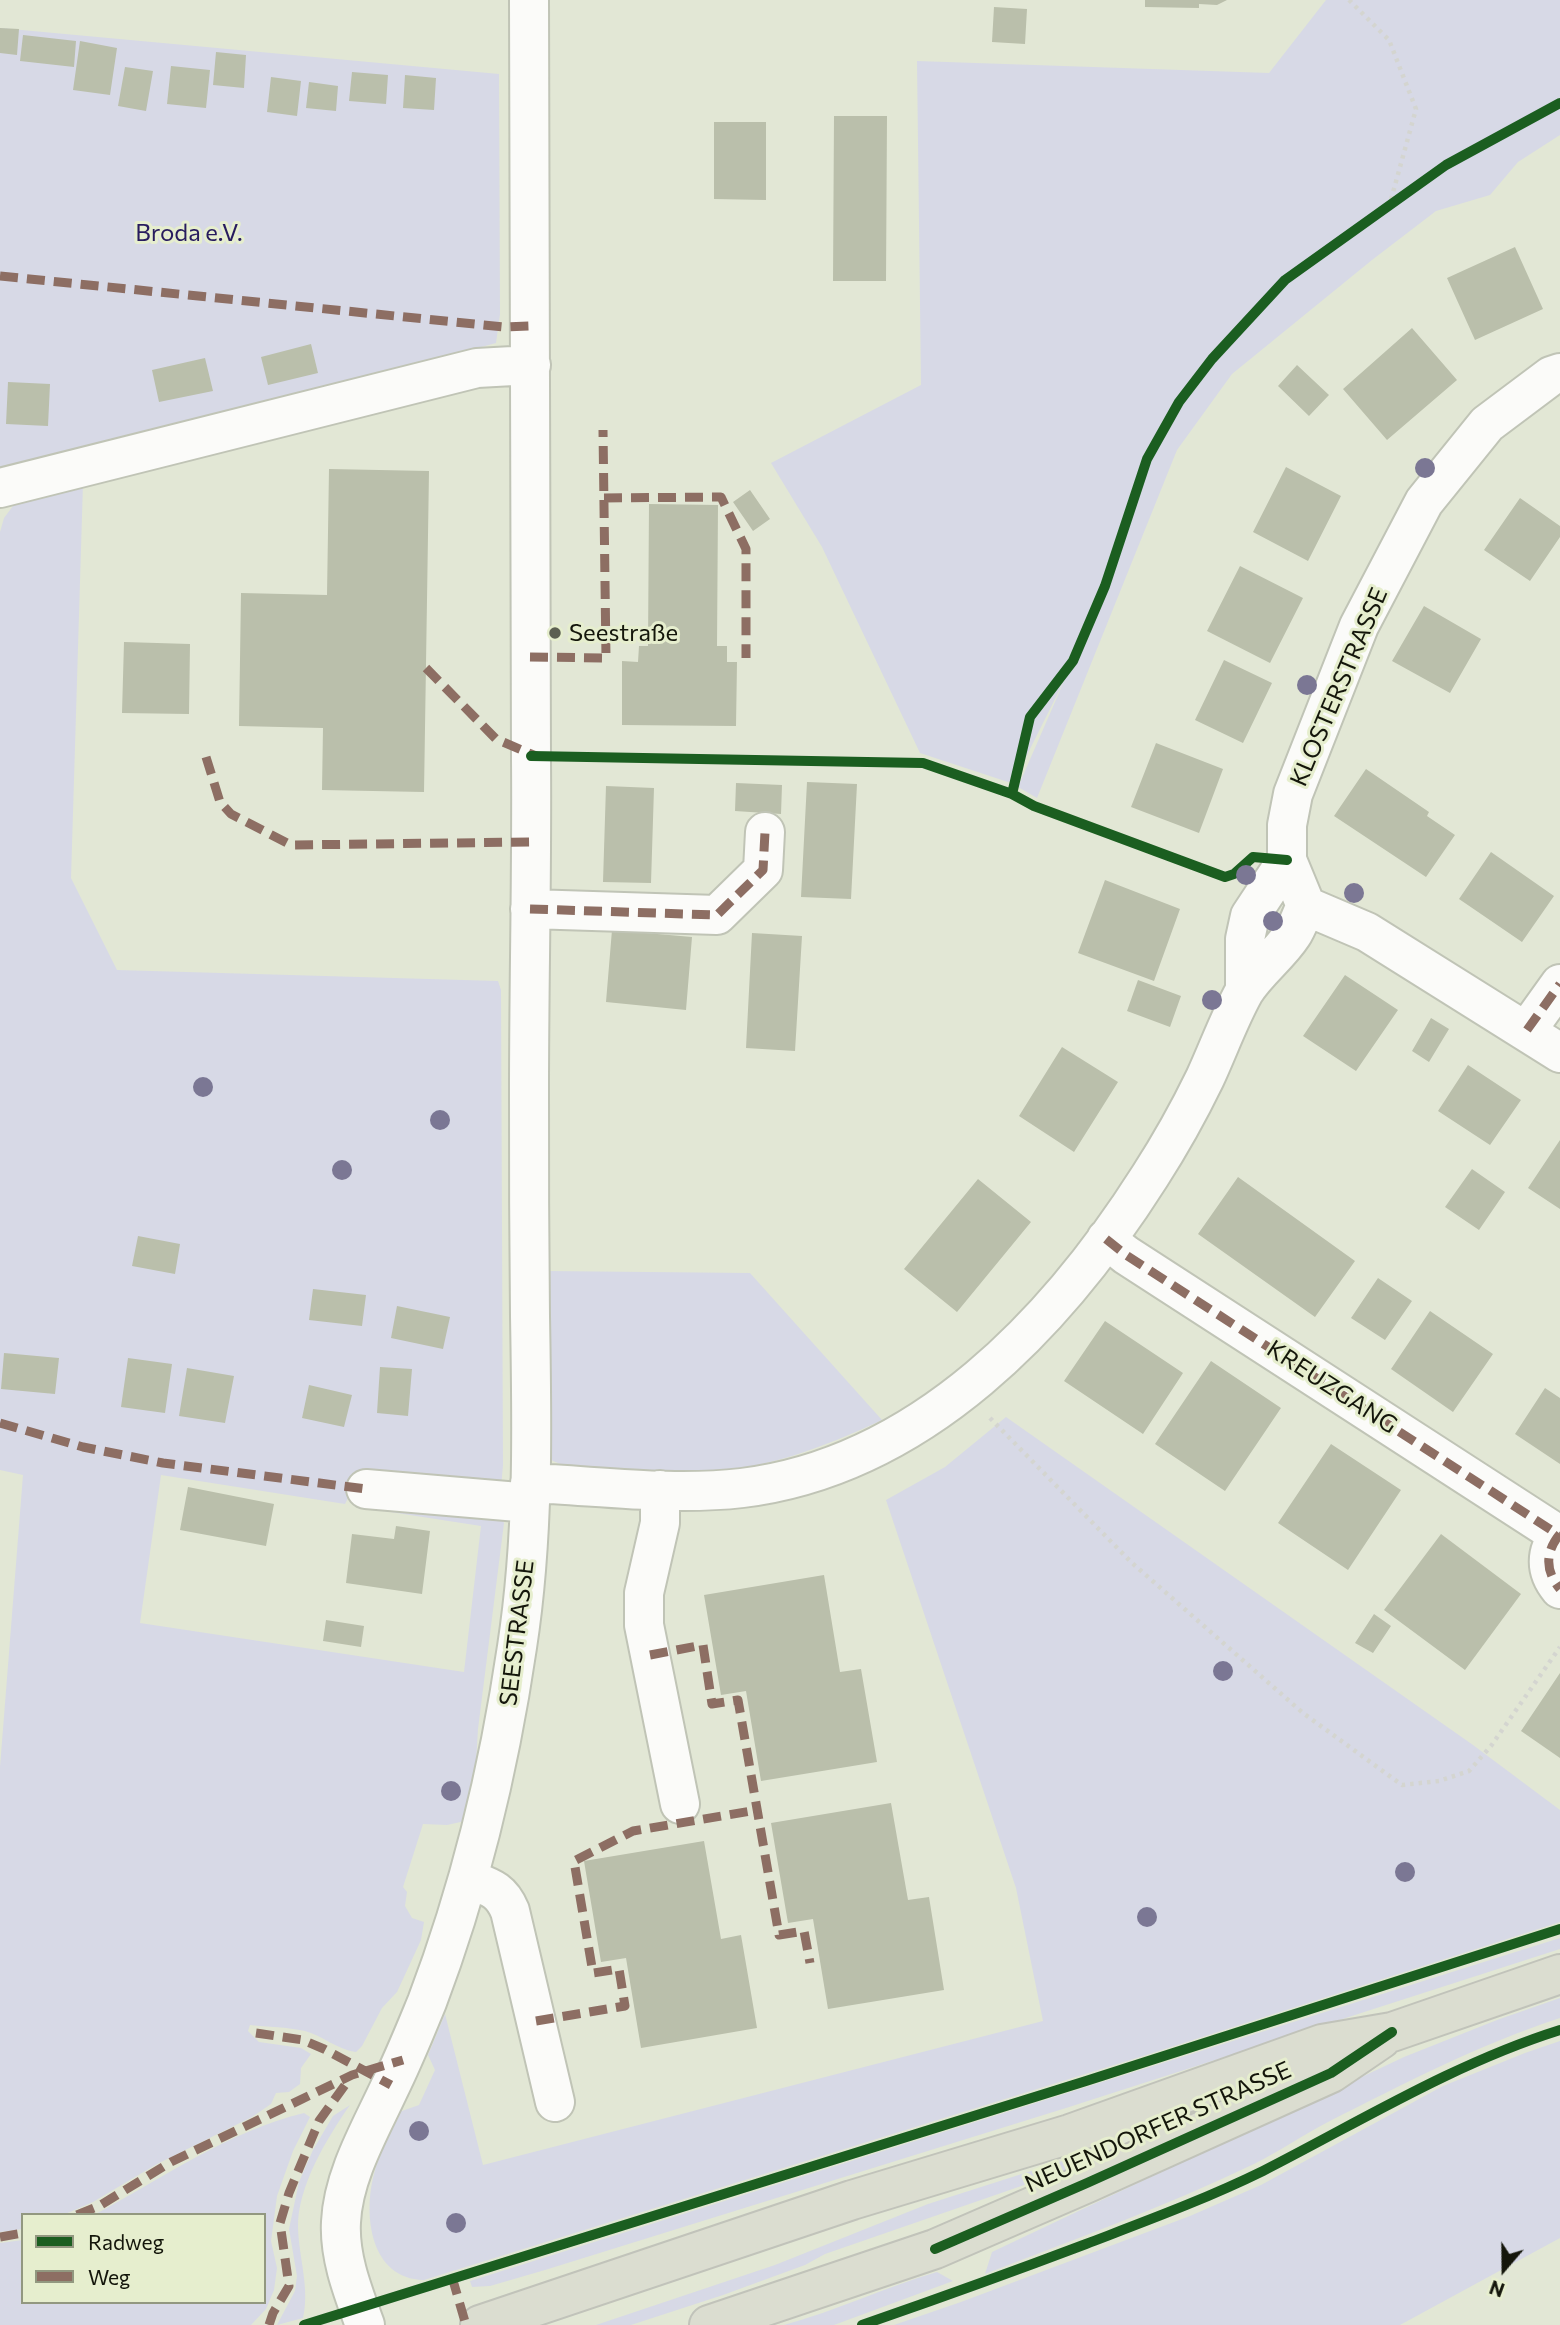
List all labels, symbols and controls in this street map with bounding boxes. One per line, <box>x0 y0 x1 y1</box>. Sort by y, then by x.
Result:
park label: Broda e.V. <box>135 219 243 247</box>
street label: KLOSTERSTRASSE <box>1284 583 1394 791</box>
place label: Seestraße <box>569 619 678 647</box>
marker: Seestraße <box>547 625 563 641</box>
street label: KREUZGANG <box>1261 1334 1403 1440</box>
street label: SEESTRASSE <box>494 1558 540 1708</box>
street label: NEUENDORFER STRASSE <box>1020 2055 1296 2199</box>
legend <box>21 2213 266 2304</box>
text: Radweg <box>88 2229 164 2254</box>
north arrow <box>1469 2234 1539 2304</box>
text: Weg <box>88 2264 130 2289</box>
text: N <box>1486 2276 1507 2302</box>

